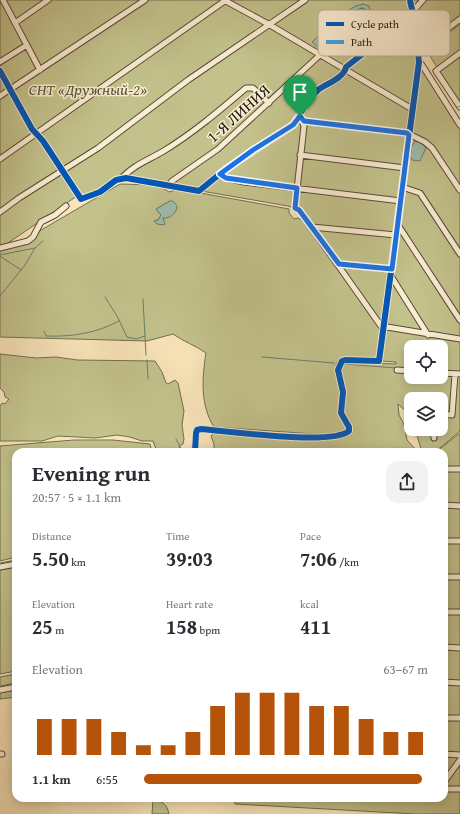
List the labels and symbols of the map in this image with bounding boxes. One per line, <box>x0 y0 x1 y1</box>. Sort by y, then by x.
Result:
legend <box>318 10 450 56</box>
text: Cycle path <box>351 16 400 32</box>
text: Path <box>351 34 373 50</box>
pin <box>283 75 317 116</box>
park label: СНТ «Дружный-2» <box>29 77 147 101</box>
street label: 1-Я ЛИНИЯ <box>201 78 275 148</box>

